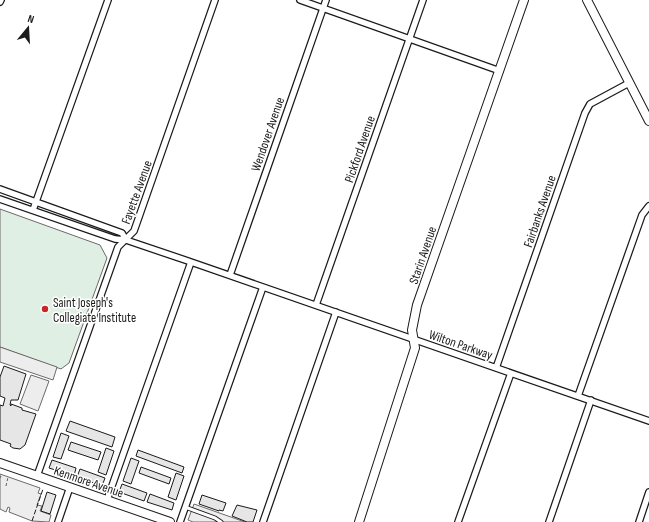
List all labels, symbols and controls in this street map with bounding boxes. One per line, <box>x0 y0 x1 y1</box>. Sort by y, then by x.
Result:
north arrow <box>8 8 48 48</box>
text: N <box>26 12 36 26</box>
street label: Wendover Avenue <box>248 95 288 174</box>
street label: Pickford Avenue <box>341 114 379 185</box>
street label: Fayette Avenue <box>118 158 156 226</box>
street label: Fairbanks Avenue <box>520 173 560 249</box>
street label: Starin Avenue <box>406 224 440 286</box>
place label: Saint Joseph's Collegiate Institute <box>53 295 136 326</box>
marker: Saint Joseph's Collegiate Institute <box>40 304 50 314</box>
street label: Wilton Parkway <box>427 327 495 363</box>
street label: Kenmore Avenue <box>52 463 126 501</box>

